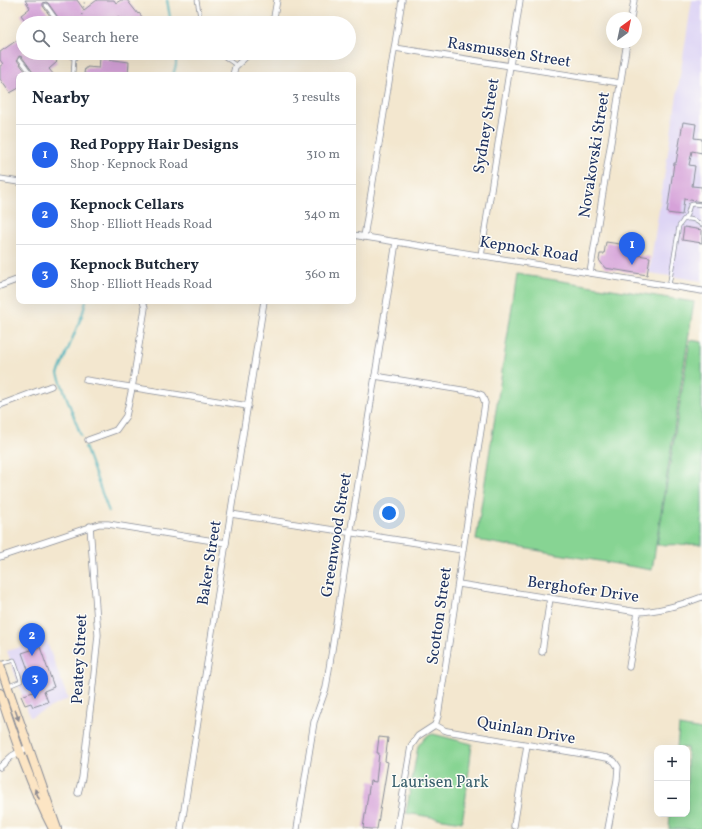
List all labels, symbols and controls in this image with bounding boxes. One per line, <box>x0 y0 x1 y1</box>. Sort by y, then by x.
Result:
north arrow <box>606 12 642 48</box>
search box <box>16 16 356 60</box>
icon: search <box>30 27 52 49</box>
text: Search here <box>62 28 139 49</box>
street label: Rasmussen Street <box>446 32 573 74</box>
street label: Sydney Street <box>469 76 505 175</box>
text: Nearby <box>32 87 90 110</box>
text: 3 results <box>292 89 340 107</box>
street label: Novakovski Street <box>574 90 616 220</box>
text: Red Poppy Hair Designs <box>70 135 239 156</box>
text: 1 <box>42 146 48 164</box>
text: 310 m <box>306 146 340 164</box>
text: Shop · Kepnock Road <box>70 156 188 174</box>
text: Kepnock Cellars <box>70 195 184 216</box>
text: 2 <box>42 206 48 224</box>
text: 340 m <box>304 206 340 224</box>
text: Shop · Elliott Heads Road <box>70 216 212 234</box>
street label: Kepnock Road <box>478 231 580 269</box>
pin: 1 <box>619 232 645 265</box>
text: Kepnock Butchery <box>70 255 199 276</box>
text: 3 <box>42 266 48 284</box>
text: 360 m <box>305 266 340 284</box>
text: Shop · Elliott Heads Road <box>70 276 212 294</box>
street label: Greenwood Street <box>316 471 358 599</box>
your location <box>379 503 399 523</box>
street label: Baker Street <box>192 519 228 607</box>
street label: Scotton Street <box>422 565 458 666</box>
street label: Berghofer Drive <box>526 571 640 609</box>
street label: Peatey Street <box>67 613 93 705</box>
pin: 2 <box>19 623 45 656</box>
pin: 3 <box>22 666 48 699</box>
one-way arrow <box>14 709 20 721</box>
street label: Quinlan Drive <box>475 712 577 750</box>
map controls <box>654 745 690 817</box>
button: + <box>654 745 690 781</box>
park label: Laurisen Park <box>391 772 489 794</box>
button: − <box>654 781 690 817</box>
one-way arrow <box>34 788 40 799</box>

